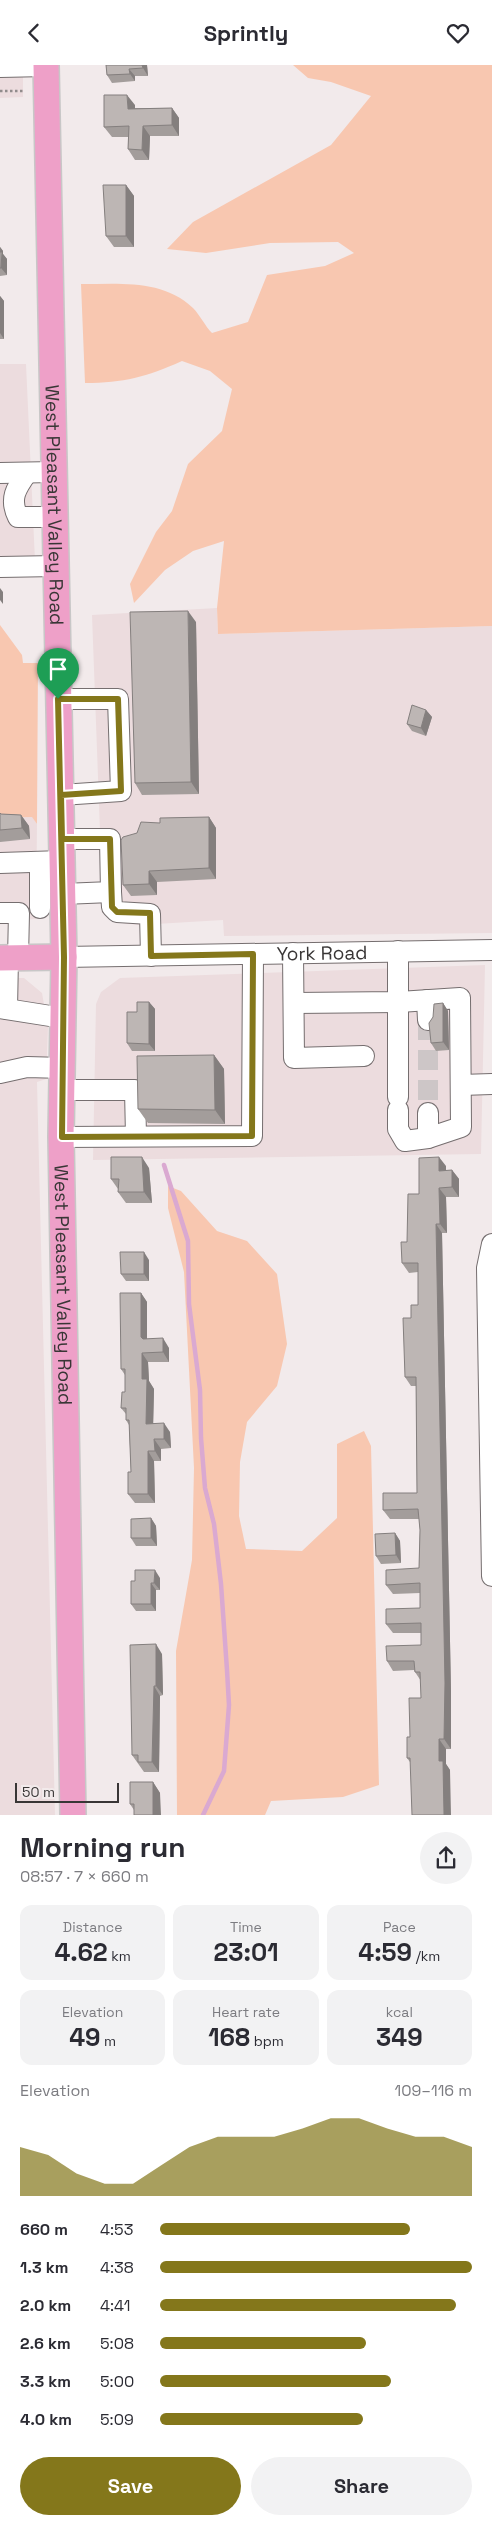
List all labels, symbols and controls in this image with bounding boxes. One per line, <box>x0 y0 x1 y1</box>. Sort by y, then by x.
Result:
icon: back <box>20 19 48 47</box>
text: Sprintly <box>204 19 288 47</box>
icon: heart <box>444 19 472 47</box>
street label: West Pleasant Valley Road <box>40 384 70 625</box>
pin <box>37 648 79 699</box>
icon: arrive <box>44 655 72 683</box>
street label: York Road <box>276 940 367 966</box>
street label: West Pleasant Valley Road <box>49 1164 78 1405</box>
scale bar <box>15 1780 119 1803</box>
text: 50 m <box>22 1783 55 1801</box>
text: Morning run <box>20 1829 185 1865</box>
button: share <box>420 1832 472 1884</box>
text: 08:57 · 7 × 660 m <box>20 1866 149 1887</box>
text: Distance <box>63 1918 122 1936</box>
text: Time <box>230 1918 262 1936</box>
text: Pace <box>383 1918 416 1936</box>
text: 4.62 <box>54 1936 108 1968</box>
text: 23:01 <box>213 1936 279 1968</box>
text: 4:59 <box>358 1936 412 1968</box>
text: km <box>108 1947 131 1965</box>
text: /km <box>412 1947 440 1965</box>
text: Elevation <box>62 2003 123 2021</box>
text: Heart rate <box>212 2003 280 2021</box>
text: kcal <box>386 2003 413 2021</box>
text: 49 <box>69 2021 101 2053</box>
text: 168 <box>208 2021 250 2053</box>
text: 349 <box>376 2021 423 2053</box>
text: m <box>101 2032 116 2050</box>
text: bpm <box>250 2032 284 2050</box>
text: Elevation <box>20 2080 90 2101</box>
text: 109–116 m <box>395 2080 472 2101</box>
text: 660 m <box>20 2219 68 2240</box>
text: 4:53 <box>100 2219 133 2240</box>
text: 1.3 km <box>20 2257 68 2278</box>
text: 4:38 <box>100 2257 134 2278</box>
text: 2.0 km <box>20 2295 71 2316</box>
text: 4:41 <box>100 2295 130 2316</box>
text: 2.6 km <box>20 2333 71 2354</box>
text: 5:08 <box>100 2333 134 2354</box>
text: 3.3 km <box>20 2371 71 2392</box>
text: 5:00 <box>100 2371 134 2392</box>
text: 4.0 km <box>20 2409 72 2430</box>
text: 5:09 <box>100 2409 134 2430</box>
button: Save <box>20 2457 241 2515</box>
button: Share <box>251 2457 472 2515</box>

